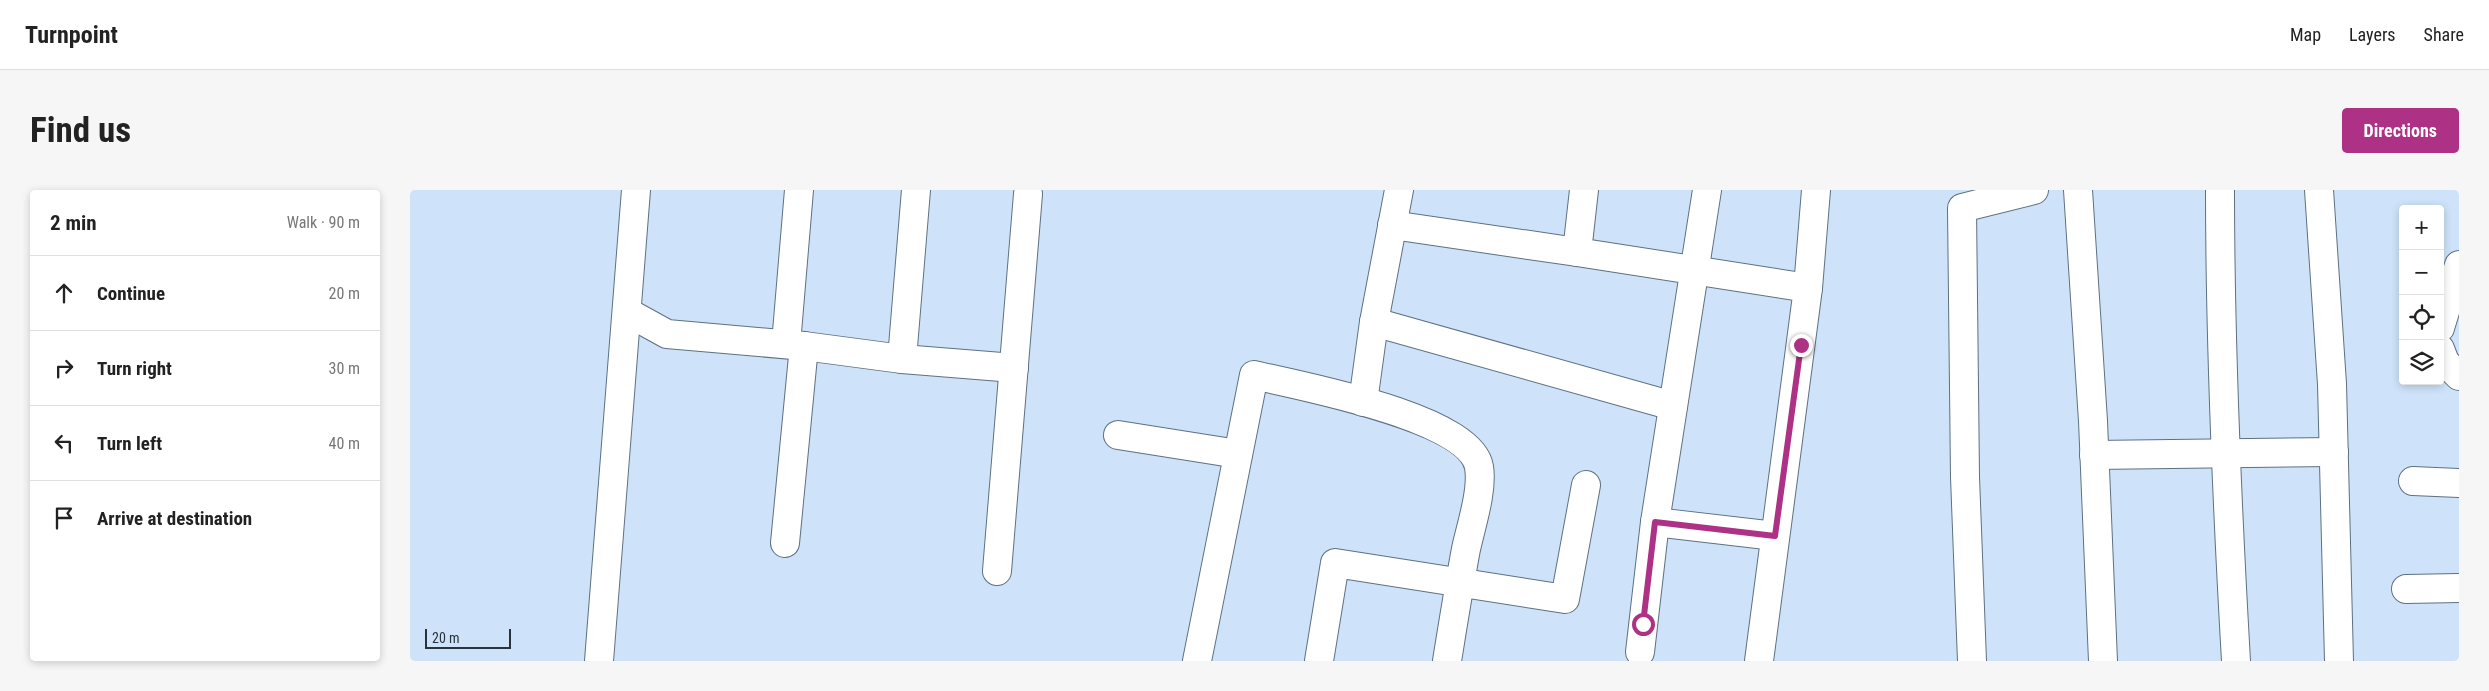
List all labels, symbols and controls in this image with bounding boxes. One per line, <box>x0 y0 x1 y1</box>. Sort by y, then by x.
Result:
text: Turnpoint <box>25 21 118 49</box>
text: Map <box>2290 24 2321 45</box>
text: Layers <box>2349 24 2396 45</box>
text: Share <box>2424 24 2464 45</box>
button: Directions <box>2342 108 2459 153</box>
text: Find us <box>30 110 131 151</box>
map controls <box>2399 205 2444 385</box>
button: + <box>2399 205 2444 250</box>
text: 2 min <box>50 211 97 235</box>
text: Walk · 90 m <box>287 213 360 232</box>
button: − <box>2399 250 2444 295</box>
icon: ahead <box>50 279 78 307</box>
text: Continue <box>97 282 165 305</box>
text: 20 m <box>328 284 360 303</box>
button: locate <box>2399 295 2444 340</box>
route end <box>1790 334 1813 357</box>
button: layers <box>2399 340 2444 385</box>
icon: right <box>50 354 78 382</box>
text: Turn right <box>97 357 172 380</box>
text: 30 m <box>328 359 360 378</box>
icon: left <box>50 429 78 457</box>
text: Turn left <box>97 432 162 455</box>
text: 40 m <box>328 434 360 453</box>
icon: arrive <box>50 504 78 532</box>
text: Arrive at destination <box>97 507 252 530</box>
route start <box>1632 613 1655 636</box>
scale bar <box>425 626 511 649</box>
text: 20 m <box>432 630 460 646</box>

